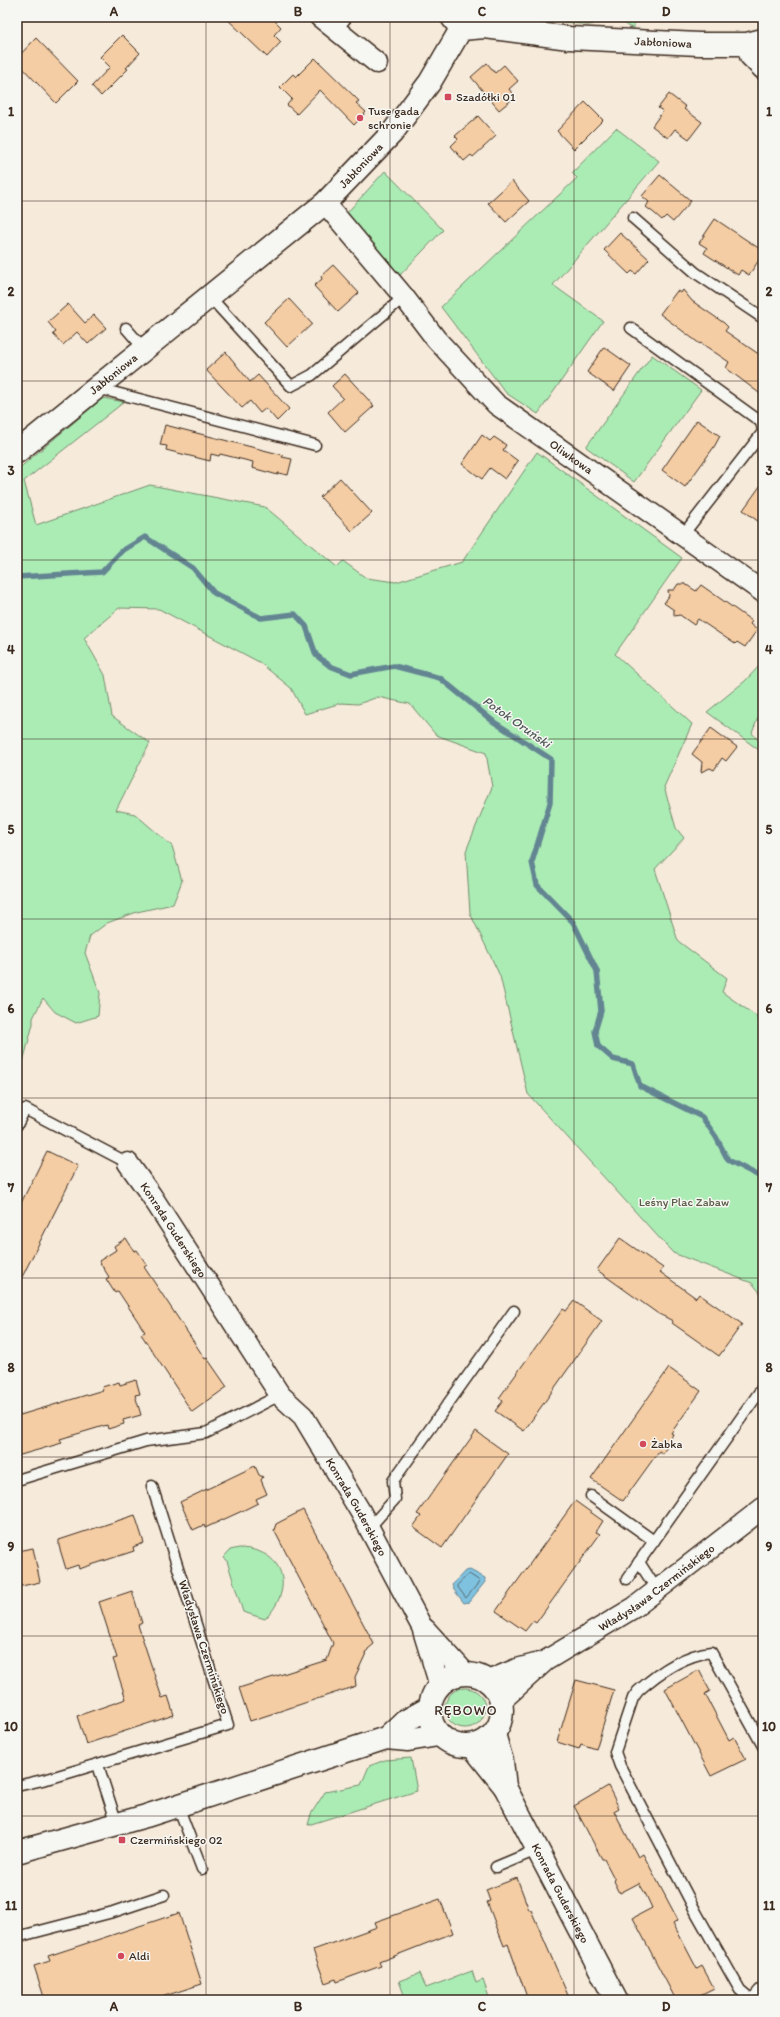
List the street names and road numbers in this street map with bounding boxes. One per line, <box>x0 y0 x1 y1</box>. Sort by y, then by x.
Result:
street label: Jabłoniowa <box>634 34 692 51</box>
street label: Jabłoniowa <box>336 140 386 191</box>
street label: Jabłoniowa <box>87 350 140 398</box>
street label: Oliwkowa <box>547 437 596 478</box>
street label: Konrada Guderskiego <box>137 1180 209 1280</box>
street label: Konrada Guderskiego <box>323 1455 390 1558</box>
street label: Władysława Czermińskiego <box>596 1541 717 1634</box>
street label: Władysława Czermińskiego <box>176 1578 232 1716</box>
street label: Konrada Guderskiego <box>529 1841 592 1946</box>

